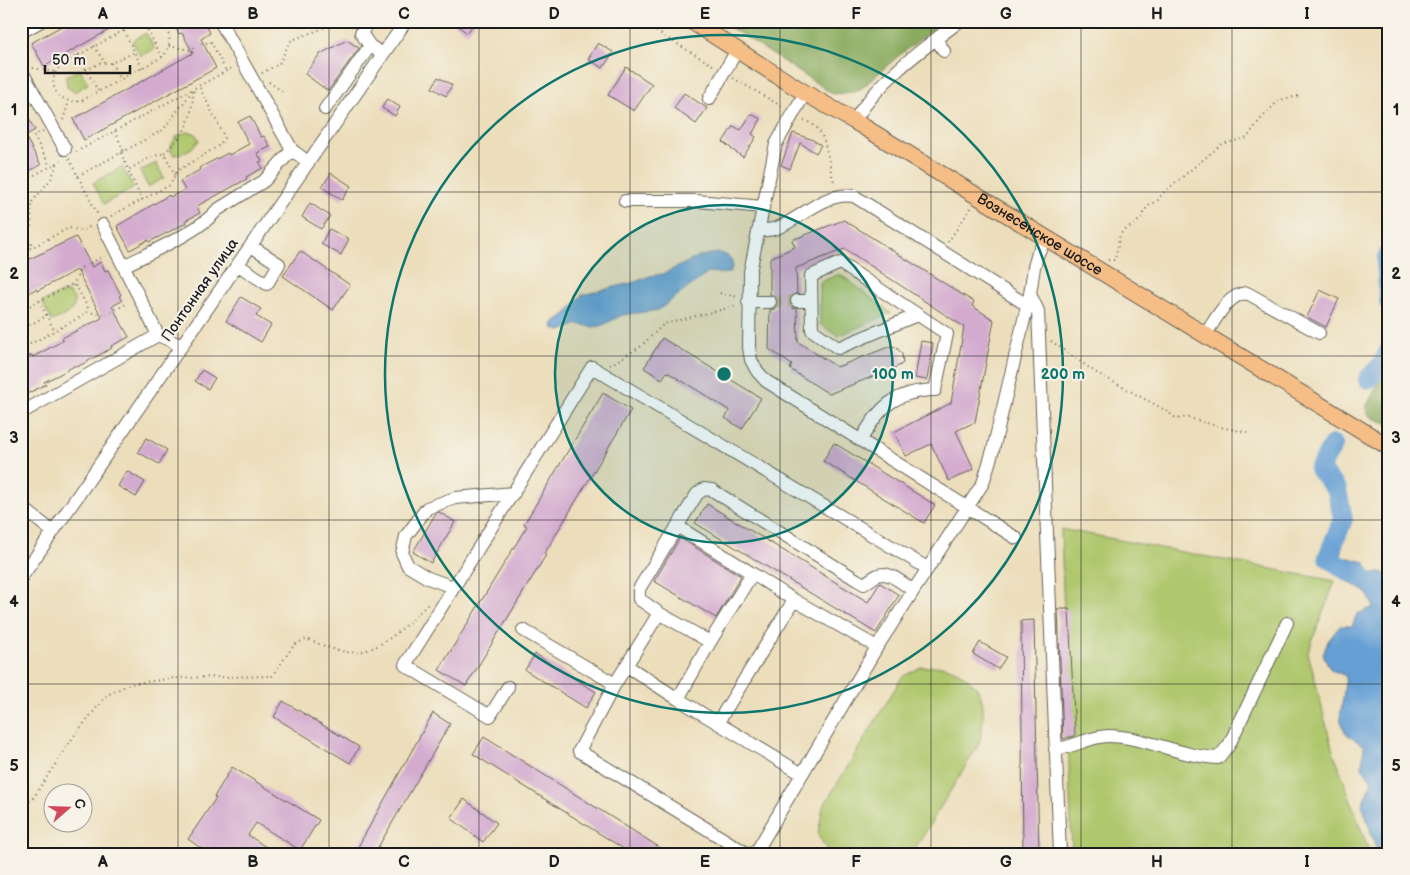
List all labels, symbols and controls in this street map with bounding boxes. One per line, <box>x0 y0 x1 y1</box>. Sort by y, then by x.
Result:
text: A <box>97 5 108 24</box>
text: B <box>247 5 259 24</box>
text: C <box>398 5 410 24</box>
text: D <box>548 5 560 24</box>
text: E <box>700 5 710 24</box>
text: F <box>851 5 861 24</box>
text: G <box>1000 5 1012 24</box>
text: H <box>1151 5 1163 24</box>
text: I <box>1304 5 1310 24</box>
scale bar <box>45 42 130 74</box>
text: 50 m <box>52 51 86 70</box>
text: 1 <box>11 101 17 120</box>
text: 1 <box>1393 101 1399 120</box>
street label: Вознесенское шоссе <box>974 189 1106 280</box>
street label: Понтонная улица <box>157 235 243 345</box>
text: 2 <box>9 265 19 284</box>
text: 2 <box>1391 265 1401 284</box>
centre of rings <box>715 365 733 383</box>
text: 100 m <box>872 365 914 384</box>
text: 200 m <box>1041 365 1085 384</box>
text: 3 <box>9 429 19 448</box>
text: 3 <box>1391 429 1401 448</box>
text: 4 <box>9 593 19 612</box>
text: 4 <box>1391 593 1401 612</box>
text: 5 <box>9 757 19 776</box>
text: 5 <box>1391 757 1401 776</box>
north arrow <box>42 782 92 832</box>
text: С <box>70 796 89 811</box>
text: A <box>97 853 108 872</box>
text: B <box>247 853 259 872</box>
text: C <box>398 853 410 872</box>
text: D <box>548 853 560 872</box>
text: E <box>700 853 710 872</box>
text: F <box>851 853 861 872</box>
text: G <box>1000 853 1012 872</box>
text: H <box>1151 853 1163 872</box>
text: I <box>1304 853 1310 872</box>

